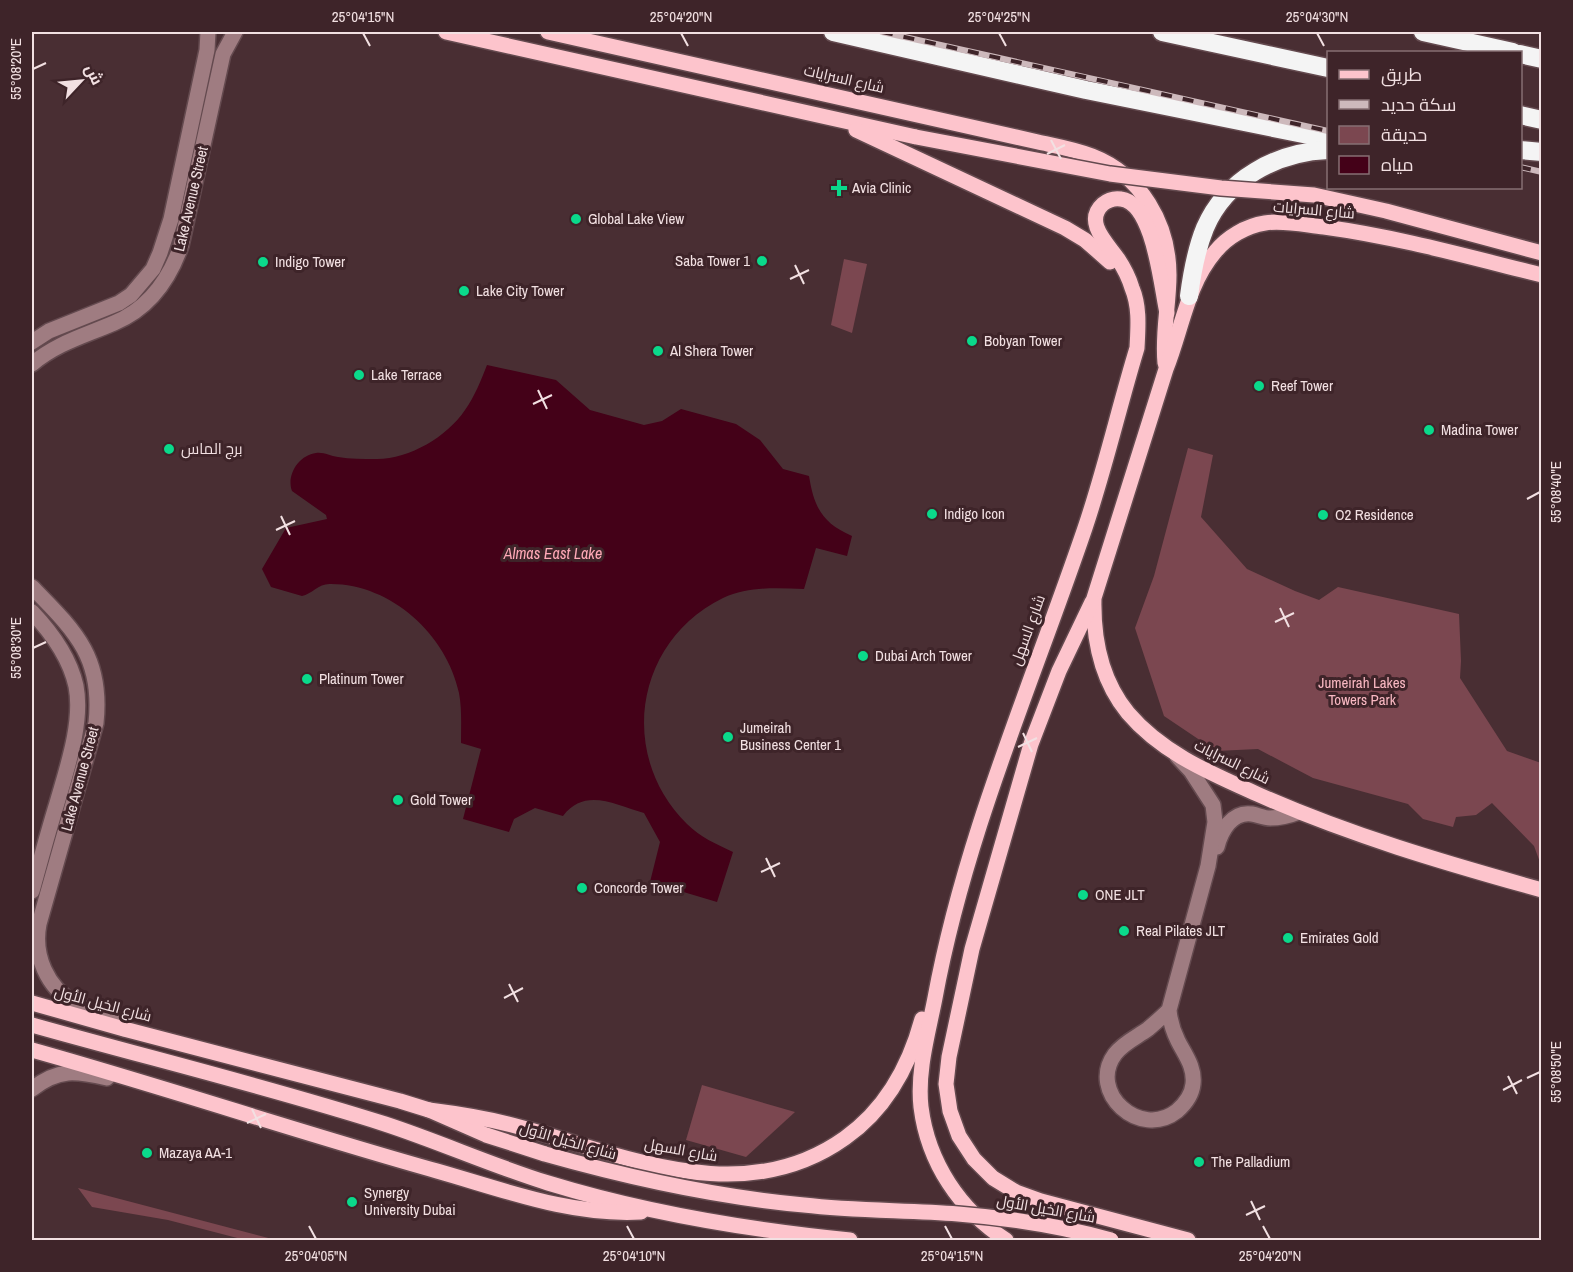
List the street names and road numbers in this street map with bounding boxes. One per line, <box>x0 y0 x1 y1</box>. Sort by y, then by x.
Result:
street label: شارع السرايات <box>802 59 886 99</box>
street label: Lake Avenue Street <box>168 144 213 253</box>
street label: شارع السرايات <box>1272 195 1356 225</box>
street label: شارع السهل <box>1005 592 1051 668</box>
street label: Lake Avenue Street <box>56 724 104 833</box>
street label: شارع السرايات <box>1190 734 1274 790</box>
street label: شارع الخيل الأول <box>52 980 154 1028</box>
street label: شارع الخيل الأول <box>517 1117 619 1165</box>
street label: شارع السهل <box>643 1133 719 1167</box>
street label: شارع الخيل الأول <box>995 1189 1097 1229</box>

